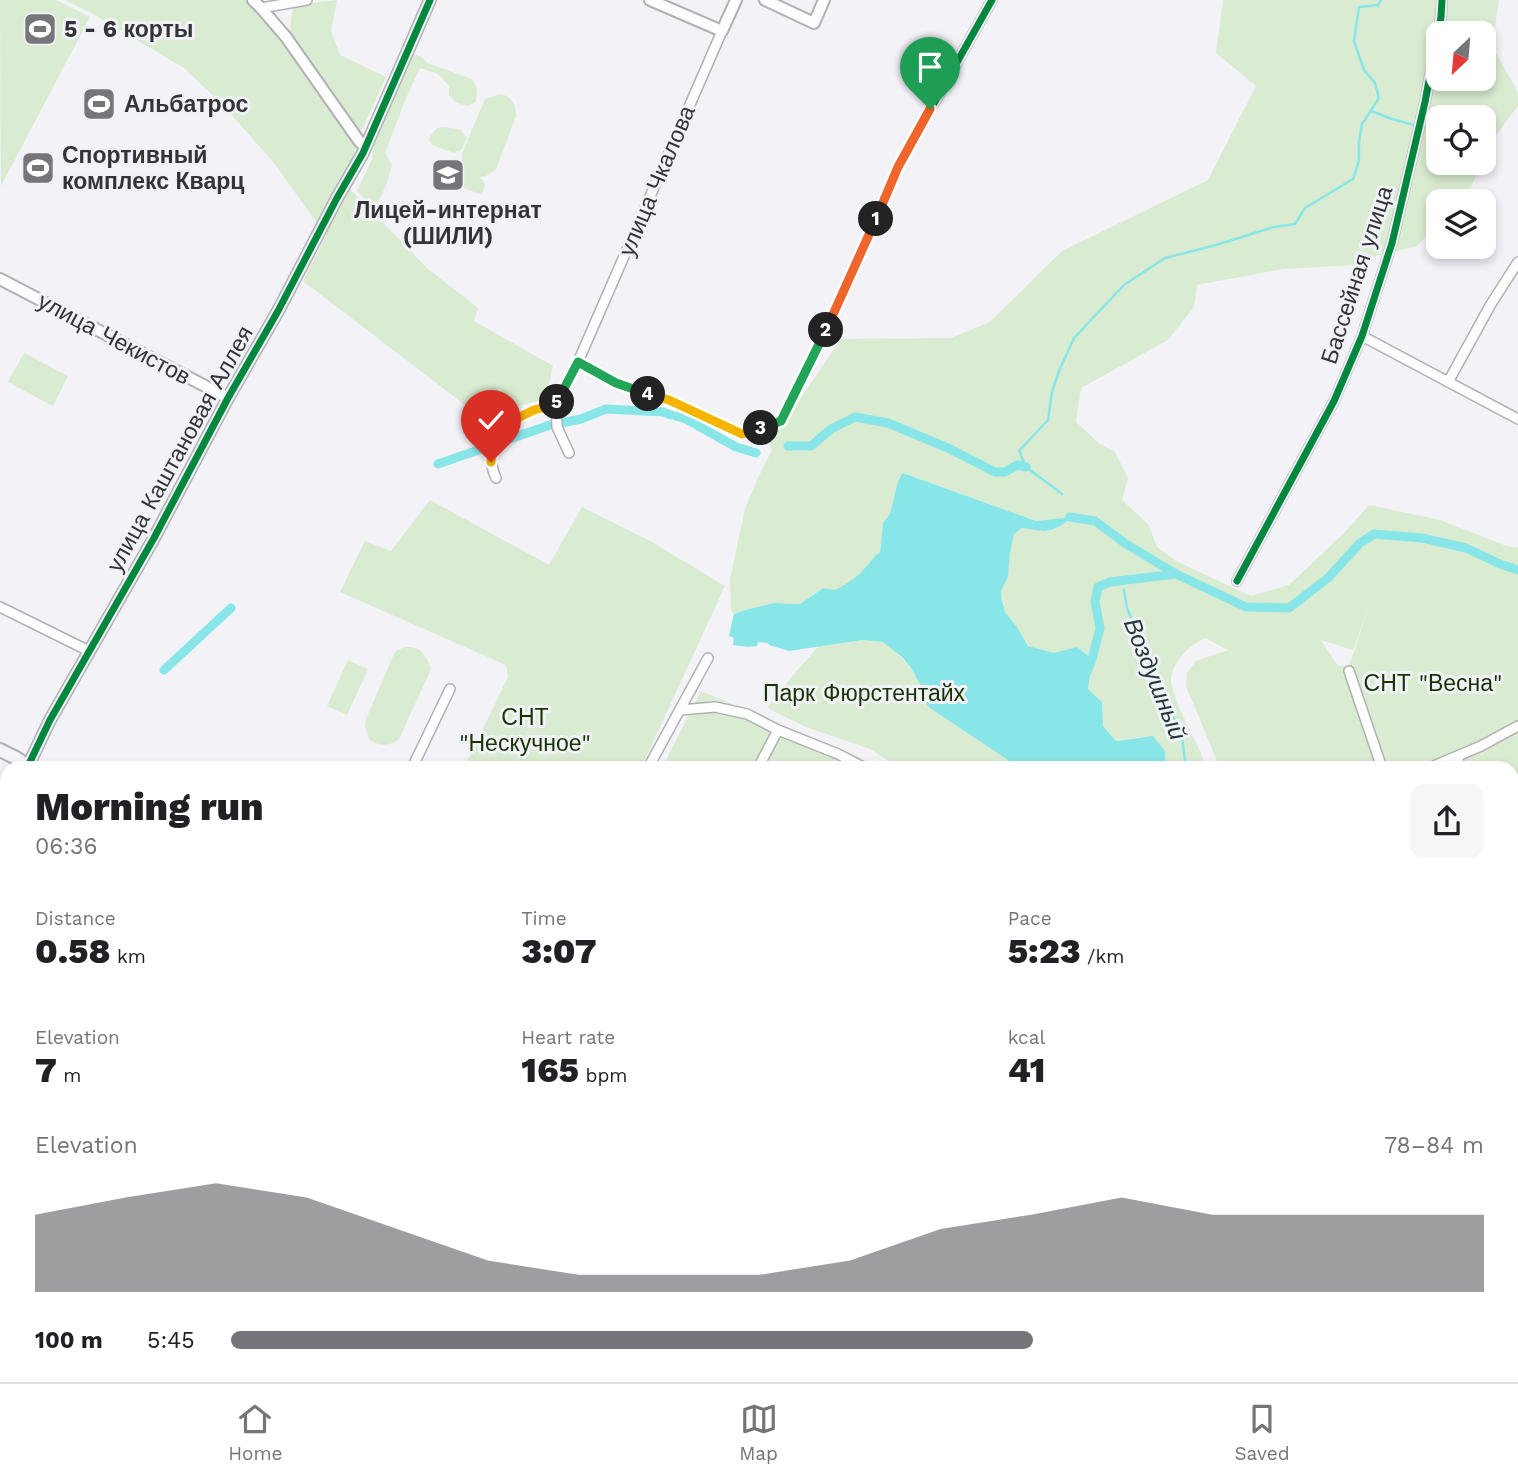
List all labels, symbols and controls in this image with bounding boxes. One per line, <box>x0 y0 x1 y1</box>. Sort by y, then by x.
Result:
sports icon: 5 - 6 корты <box>21 10 59 48</box>
place label: 5 - 6 корты <box>64 16 193 43</box>
north arrow <box>1426 21 1496 91</box>
map controls <box>1426 21 1496 259</box>
pin <box>900 37 960 109</box>
icon: arrive <box>911 48 949 86</box>
sports icon: Альбатрос <box>80 85 118 123</box>
place label: Альбатрос <box>124 91 248 118</box>
street label: улица Чкалова <box>613 101 701 260</box>
button: locate <box>1426 105 1496 175</box>
place label: Спортивный комплекс Кварц <box>62 142 244 195</box>
sports icon: Спортивный комплекс Кварц <box>19 149 57 187</box>
school or university icon: Лицей-интернат (ШИЛИ) <box>429 156 467 194</box>
street label: Бассейная улица <box>1315 182 1399 367</box>
button: layers <box>1426 189 1496 259</box>
place label: Лицей-интернат (ШИЛИ) <box>354 197 542 250</box>
pin: 1 <box>858 202 894 236</box>
text: 1 <box>871 207 880 230</box>
street label: улица Чекистов <box>33 287 195 391</box>
pin: 2 <box>808 312 844 348</box>
text: 2 <box>820 318 831 341</box>
street label: улица Каштановая Аллея <box>101 321 259 577</box>
pin: 4 <box>630 376 666 412</box>
text: 4 <box>641 382 654 405</box>
pin: 5 <box>540 384 574 420</box>
pin <box>461 390 521 462</box>
text: 5 <box>551 390 562 413</box>
icon: check <box>472 401 510 439</box>
pin: 3 <box>744 410 778 446</box>
text: 3 <box>755 416 766 439</box>
water label: Воздушный <box>1118 614 1192 744</box>
park label: СНТ "Весна" <box>1364 670 1502 697</box>
park label: Парк Фюрстентайх <box>763 680 966 707</box>
park label: СНТ "Нескучное" <box>459 704 591 757</box>
button: share <box>1410 784 1484 858</box>
text: Morning run <box>35 785 264 829</box>
text: 06:36 <box>35 833 98 860</box>
text: Distance <box>35 907 116 930</box>
text: Time <box>521 907 567 930</box>
text: Pace <box>1008 907 1052 930</box>
text: 0.58 <box>35 930 111 972</box>
text: 3:07 <box>521 930 597 972</box>
text: 5:23 <box>1008 930 1081 972</box>
text: km <box>111 945 146 968</box>
text: /km <box>1081 945 1124 968</box>
text: Elevation <box>35 1026 120 1049</box>
text: Heart rate <box>521 1026 615 1049</box>
text: kcal <box>1008 1026 1045 1049</box>
text: 7 <box>35 1049 57 1091</box>
text: 165 <box>521 1049 579 1091</box>
text: 41 <box>1008 1049 1045 1091</box>
text: m <box>57 1064 81 1087</box>
text: bpm <box>579 1064 627 1087</box>
text: Elevation <box>35 1132 138 1159</box>
text: 78–84 m <box>1384 1132 1484 1159</box>
text: 100 m <box>35 1327 103 1354</box>
text: 5:45 <box>147 1327 195 1354</box>
tab: Home <box>228 1400 283 1465</box>
tab: Map <box>739 1400 778 1465</box>
tab: Saved <box>1234 1400 1290 1465</box>

